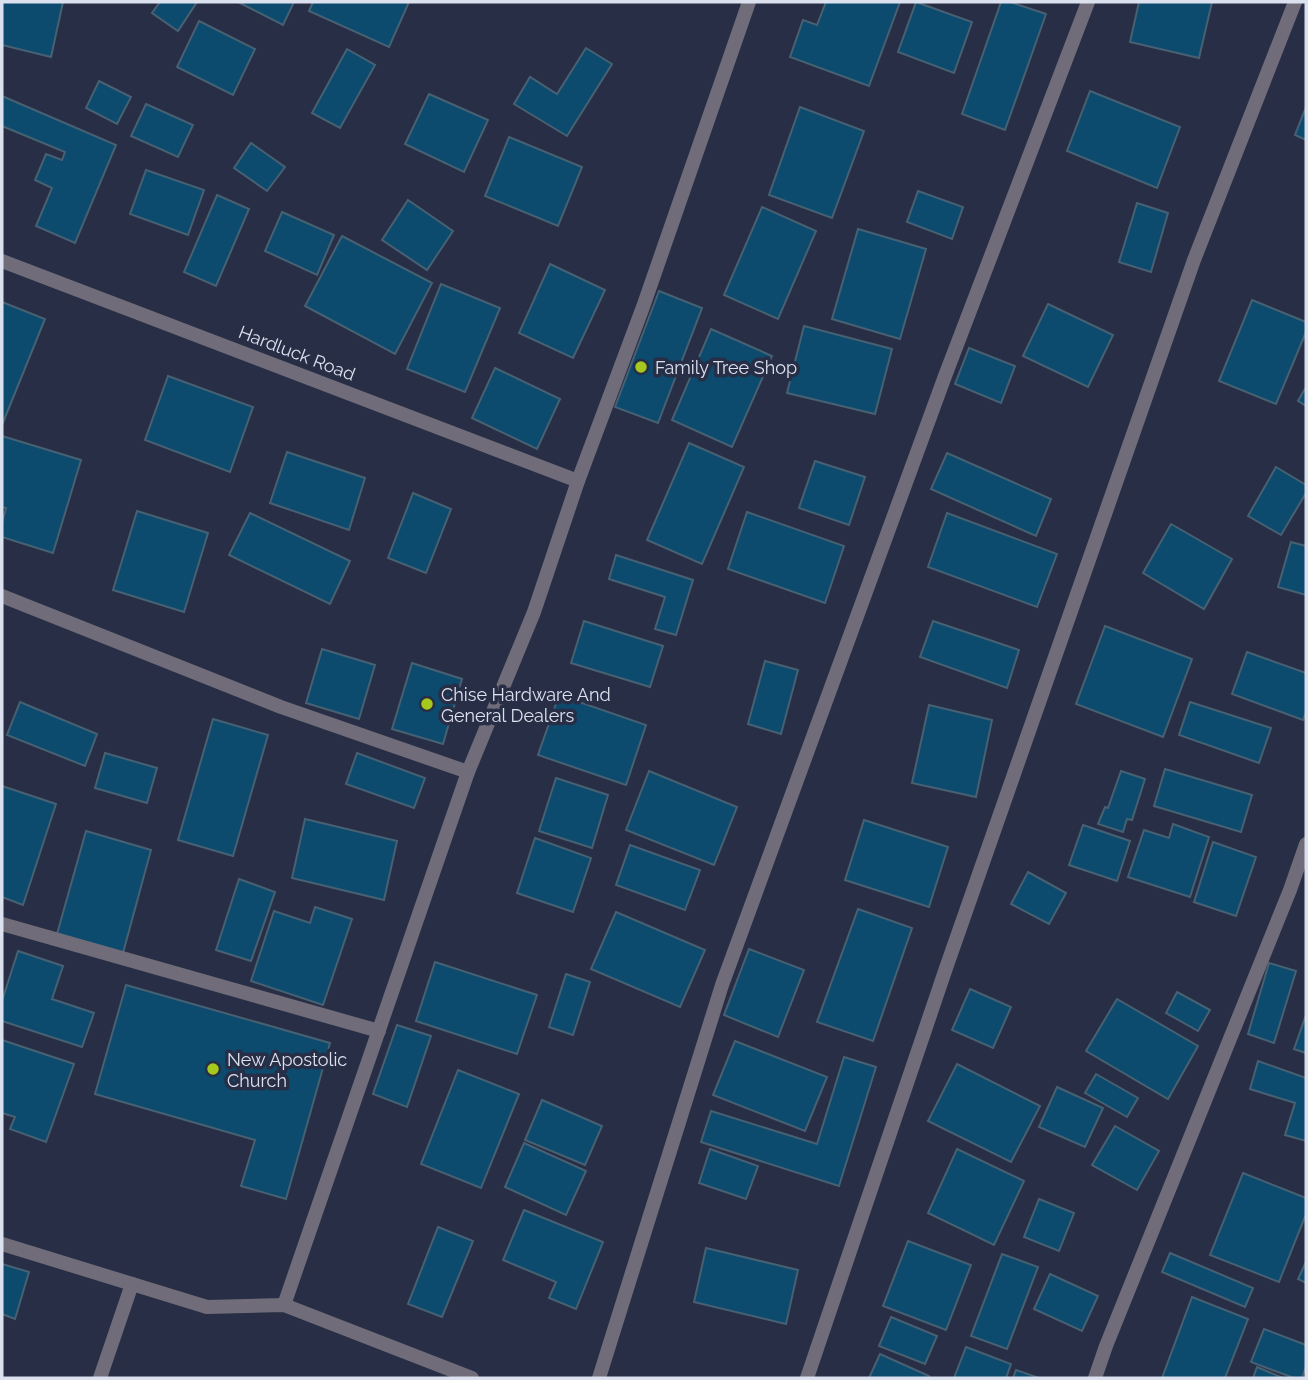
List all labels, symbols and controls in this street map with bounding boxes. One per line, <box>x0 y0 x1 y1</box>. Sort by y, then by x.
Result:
street label: Hardluck Road <box>236 321 358 385</box>
place label: Family Tree Shop <box>655 357 797 378</box>
marker: Family Tree Shop <box>633 359 649 375</box>
place label: Chise Hardware And General Dealers <box>441 684 611 726</box>
marker: Chise Hardware And General Dealers <box>419 696 435 712</box>
place label: New Apostolic Church <box>227 1049 347 1091</box>
marker: New Apostolic Church <box>205 1061 221 1077</box>

